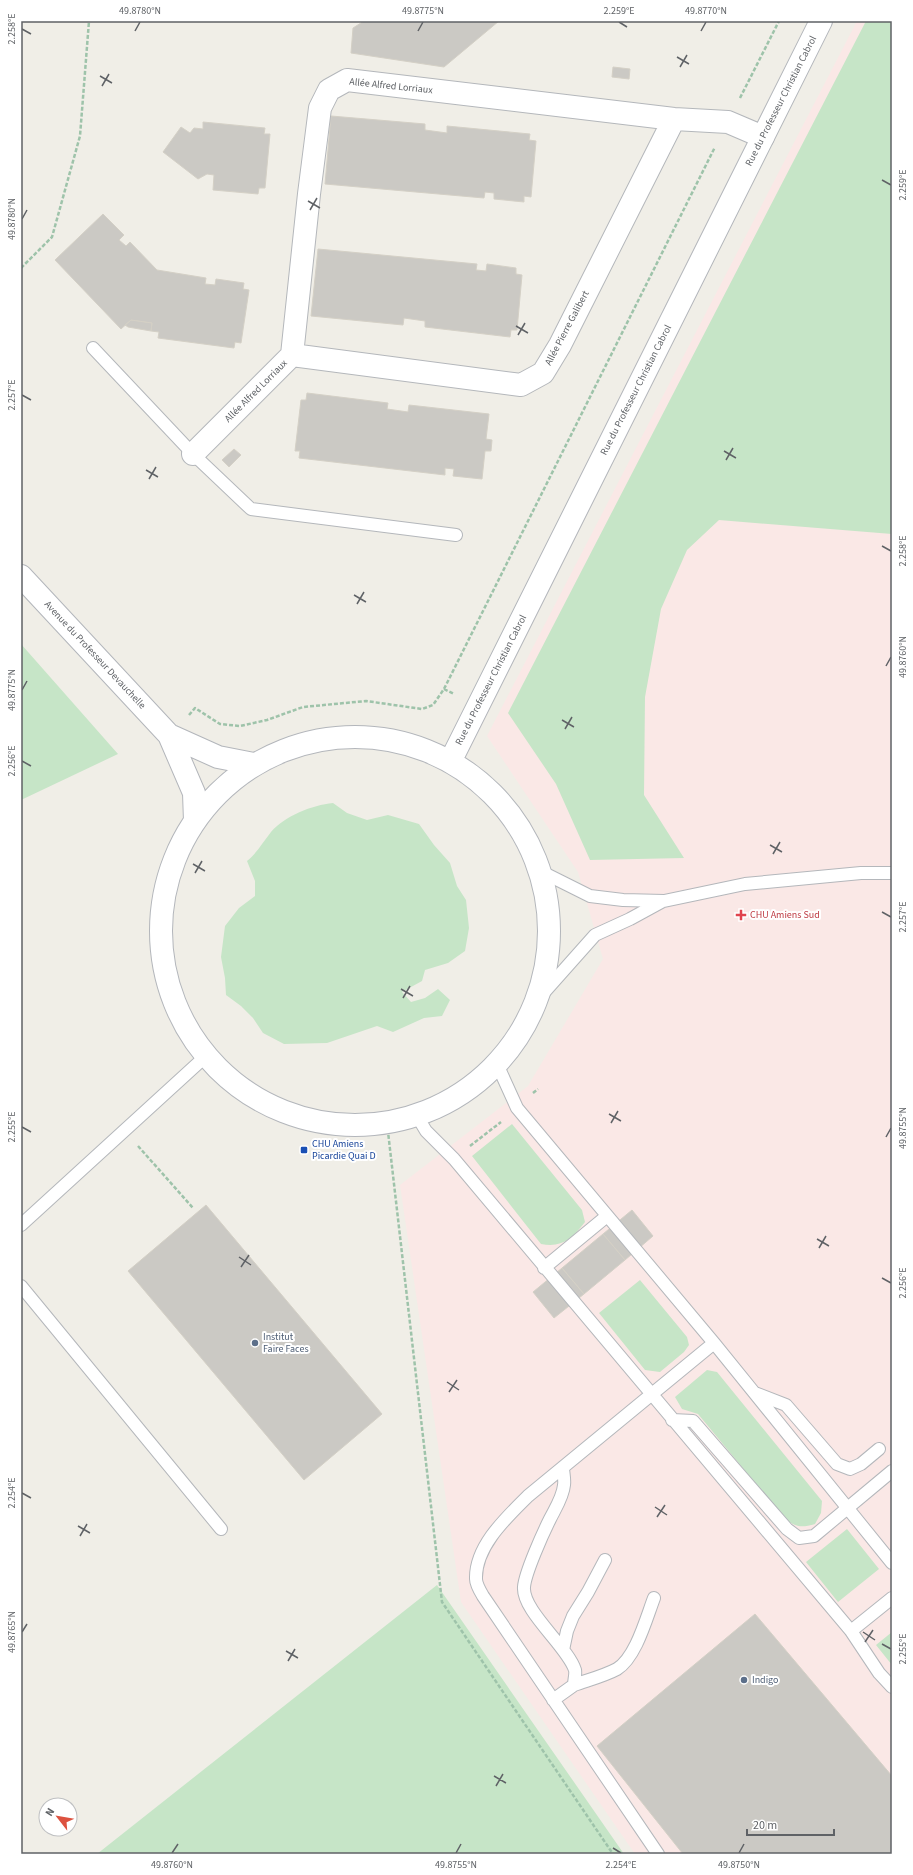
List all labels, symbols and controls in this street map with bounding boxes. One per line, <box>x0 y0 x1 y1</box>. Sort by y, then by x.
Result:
text: 49.8780°N <box>119 4 161 18</box>
text: 49.8775°N <box>402 4 444 18</box>
text: 2.259°E <box>604 4 634 18</box>
text: 49.8770°N <box>685 4 727 18</box>
text: 2.258°E <box>5 14 19 44</box>
street label: Rue du Professeur Christian Cabrol <box>742 33 820 169</box>
street label: Allée Alfred Lorriaux <box>349 75 434 97</box>
text: 2.259°E <box>896 170 910 200</box>
text: 49.8780°N <box>5 198 19 240</box>
street label: Allée Pierre Galibert <box>541 288 593 368</box>
street label: Rue du Professeur Christian Cabrol <box>597 322 675 458</box>
street label: Allée Alfred Lorriaux <box>221 356 291 426</box>
text: 2.257°E <box>5 380 19 410</box>
text: 2.258°E <box>896 536 910 566</box>
street label: Avenue du Professeur Devauchelle <box>41 598 149 712</box>
street label: Rue du Professeur Christian Cabrol <box>452 612 530 748</box>
text: 49.8760°N <box>896 636 910 678</box>
text: 49.8775°N <box>5 669 19 711</box>
text: 2.256°E <box>5 746 19 776</box>
text: 2.257°E <box>896 902 910 932</box>
place label: CHU Amiens Sud <box>750 908 820 922</box>
marker: CHU Amiens Sud <box>735 909 747 921</box>
text: 49.8755°N <box>896 1107 910 1149</box>
text: 2.255°E <box>5 1112 19 1142</box>
place label: CHU Amiens Picardie Quai D <box>312 1137 376 1163</box>
marker: CHU Amiens Picardie Quai D <box>299 1145 309 1155</box>
text: 2.256°E <box>896 1268 910 1298</box>
place label: Institut Faire Faces <box>263 1330 309 1356</box>
marker: Institut Faire Faces <box>250 1338 260 1348</box>
text: 2.254°E <box>5 1478 19 1508</box>
text: 49.8765°N <box>5 1611 19 1653</box>
text: 2.255°E <box>896 1634 910 1664</box>
place label: Indigo <box>752 1673 778 1687</box>
marker: Indigo <box>739 1675 749 1685</box>
north arrow <box>38 1797 78 1837</box>
text: N <box>42 1805 58 1819</box>
scale bar <box>747 1811 834 1837</box>
text: 20 m <box>753 1817 777 1834</box>
text: 49.8760°N <box>151 1858 193 1872</box>
text: 49.8755°N <box>435 1858 477 1872</box>
text: 2.254°E <box>606 1858 636 1872</box>
text: 49.8750°N <box>718 1858 760 1872</box>

